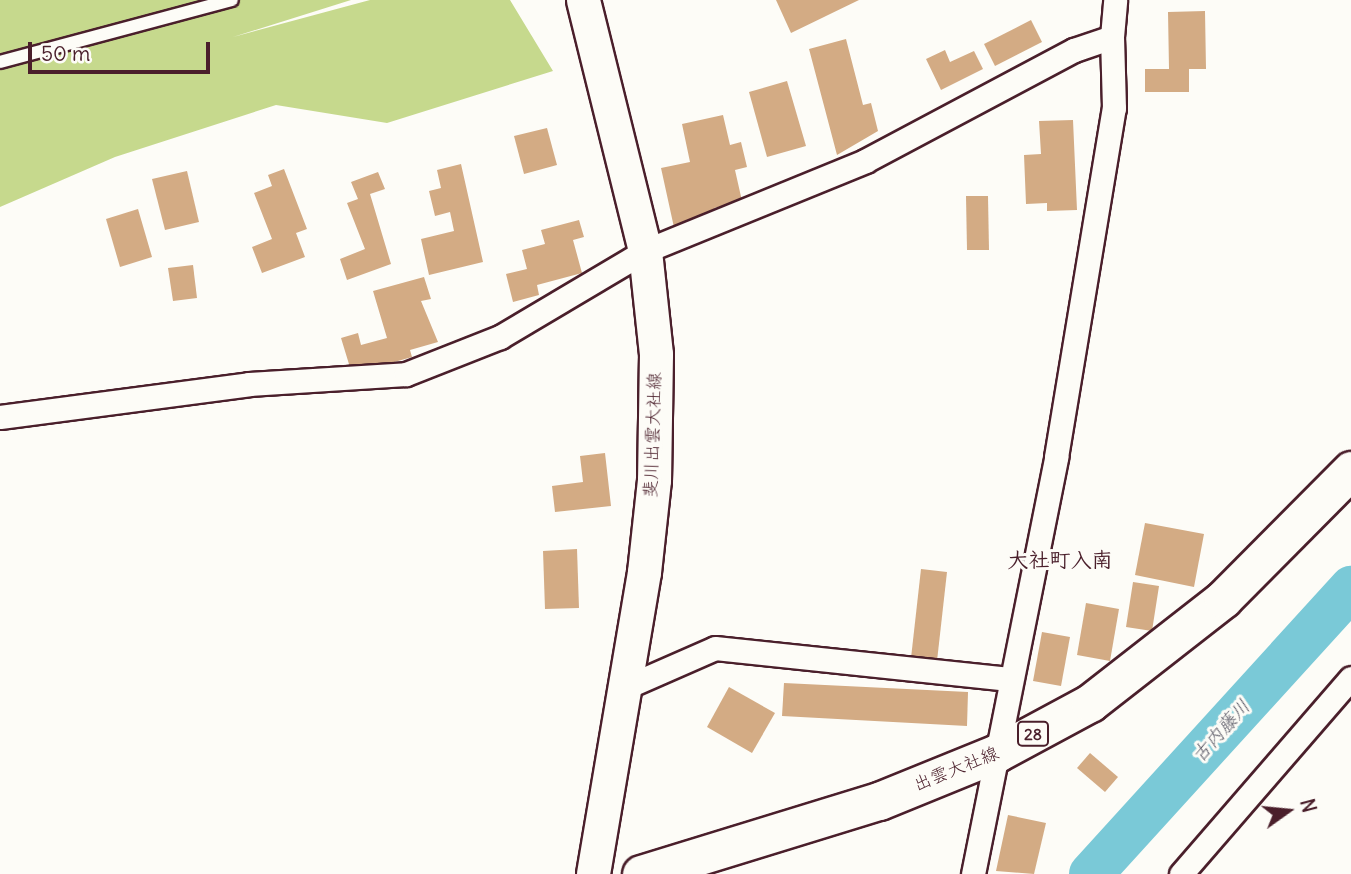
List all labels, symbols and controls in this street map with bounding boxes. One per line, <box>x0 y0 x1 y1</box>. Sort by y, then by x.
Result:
scale bar <box>32 28 214 72</box>
text: 50 m <box>41 40 90 67</box>
street label: 斐川出雲大社線 <box>640 372 666 498</box>
district label: 大社町入南 <box>1008 547 1112 573</box>
water label: 古内藤川 <box>1187 695 1255 767</box>
road number: 28 <box>1016 722 1050 747</box>
street label: 出雲大社線 <box>910 742 1002 796</box>
north arrow <box>1253 776 1323 846</box>
text: N <box>1295 796 1322 815</box>

